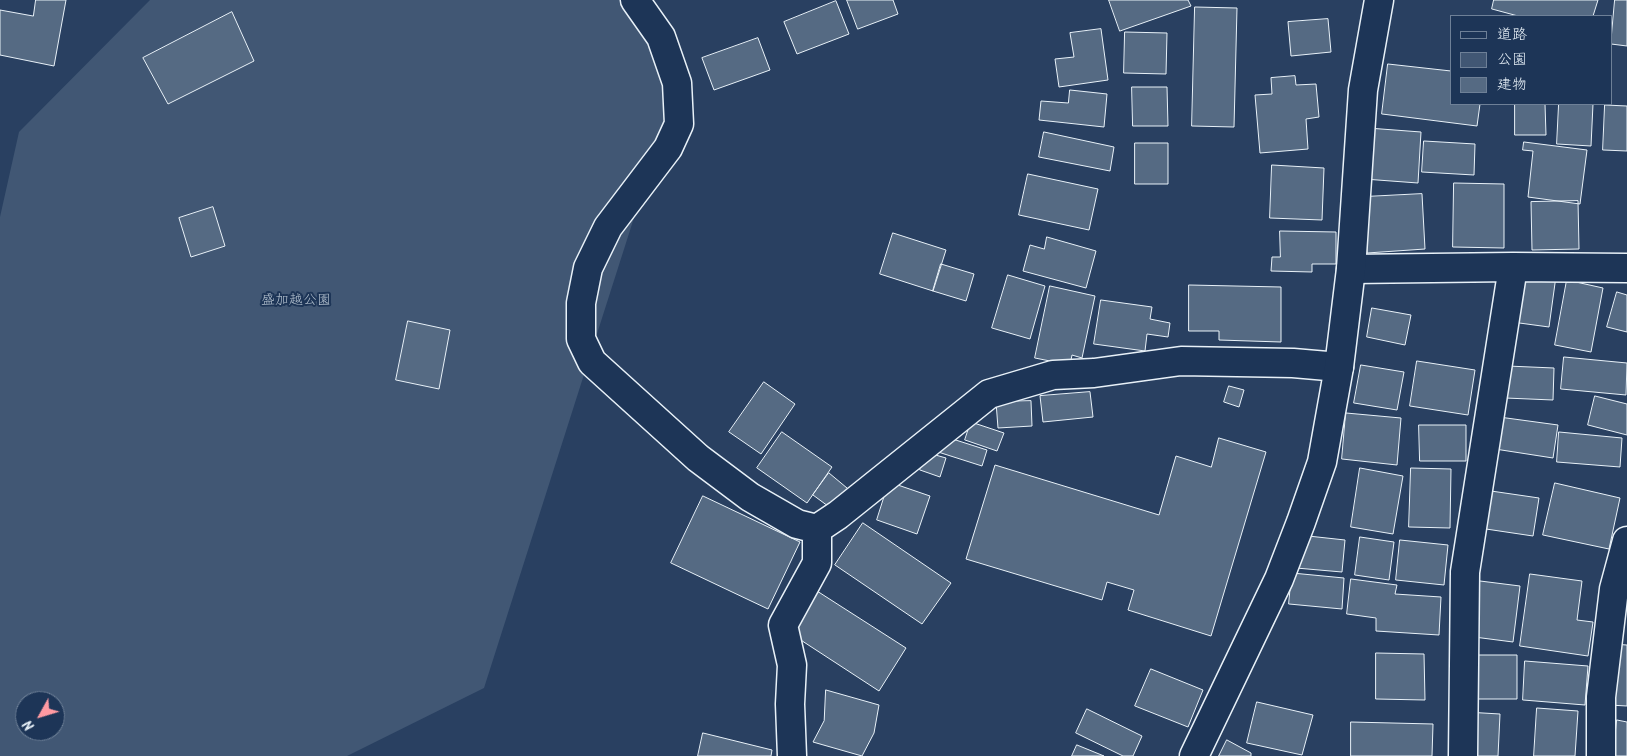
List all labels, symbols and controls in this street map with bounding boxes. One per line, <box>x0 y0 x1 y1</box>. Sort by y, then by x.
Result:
legend <box>1450 15 1612 105</box>
text: 道路 <box>1497 23 1527 47</box>
text: 公園 <box>1497 48 1527 72</box>
text: 建物 <box>1497 73 1527 97</box>
park label: 盛加越公園 <box>261 294 331 310</box>
north arrow <box>15 691 65 741</box>
text: N <box>18 714 40 735</box>

